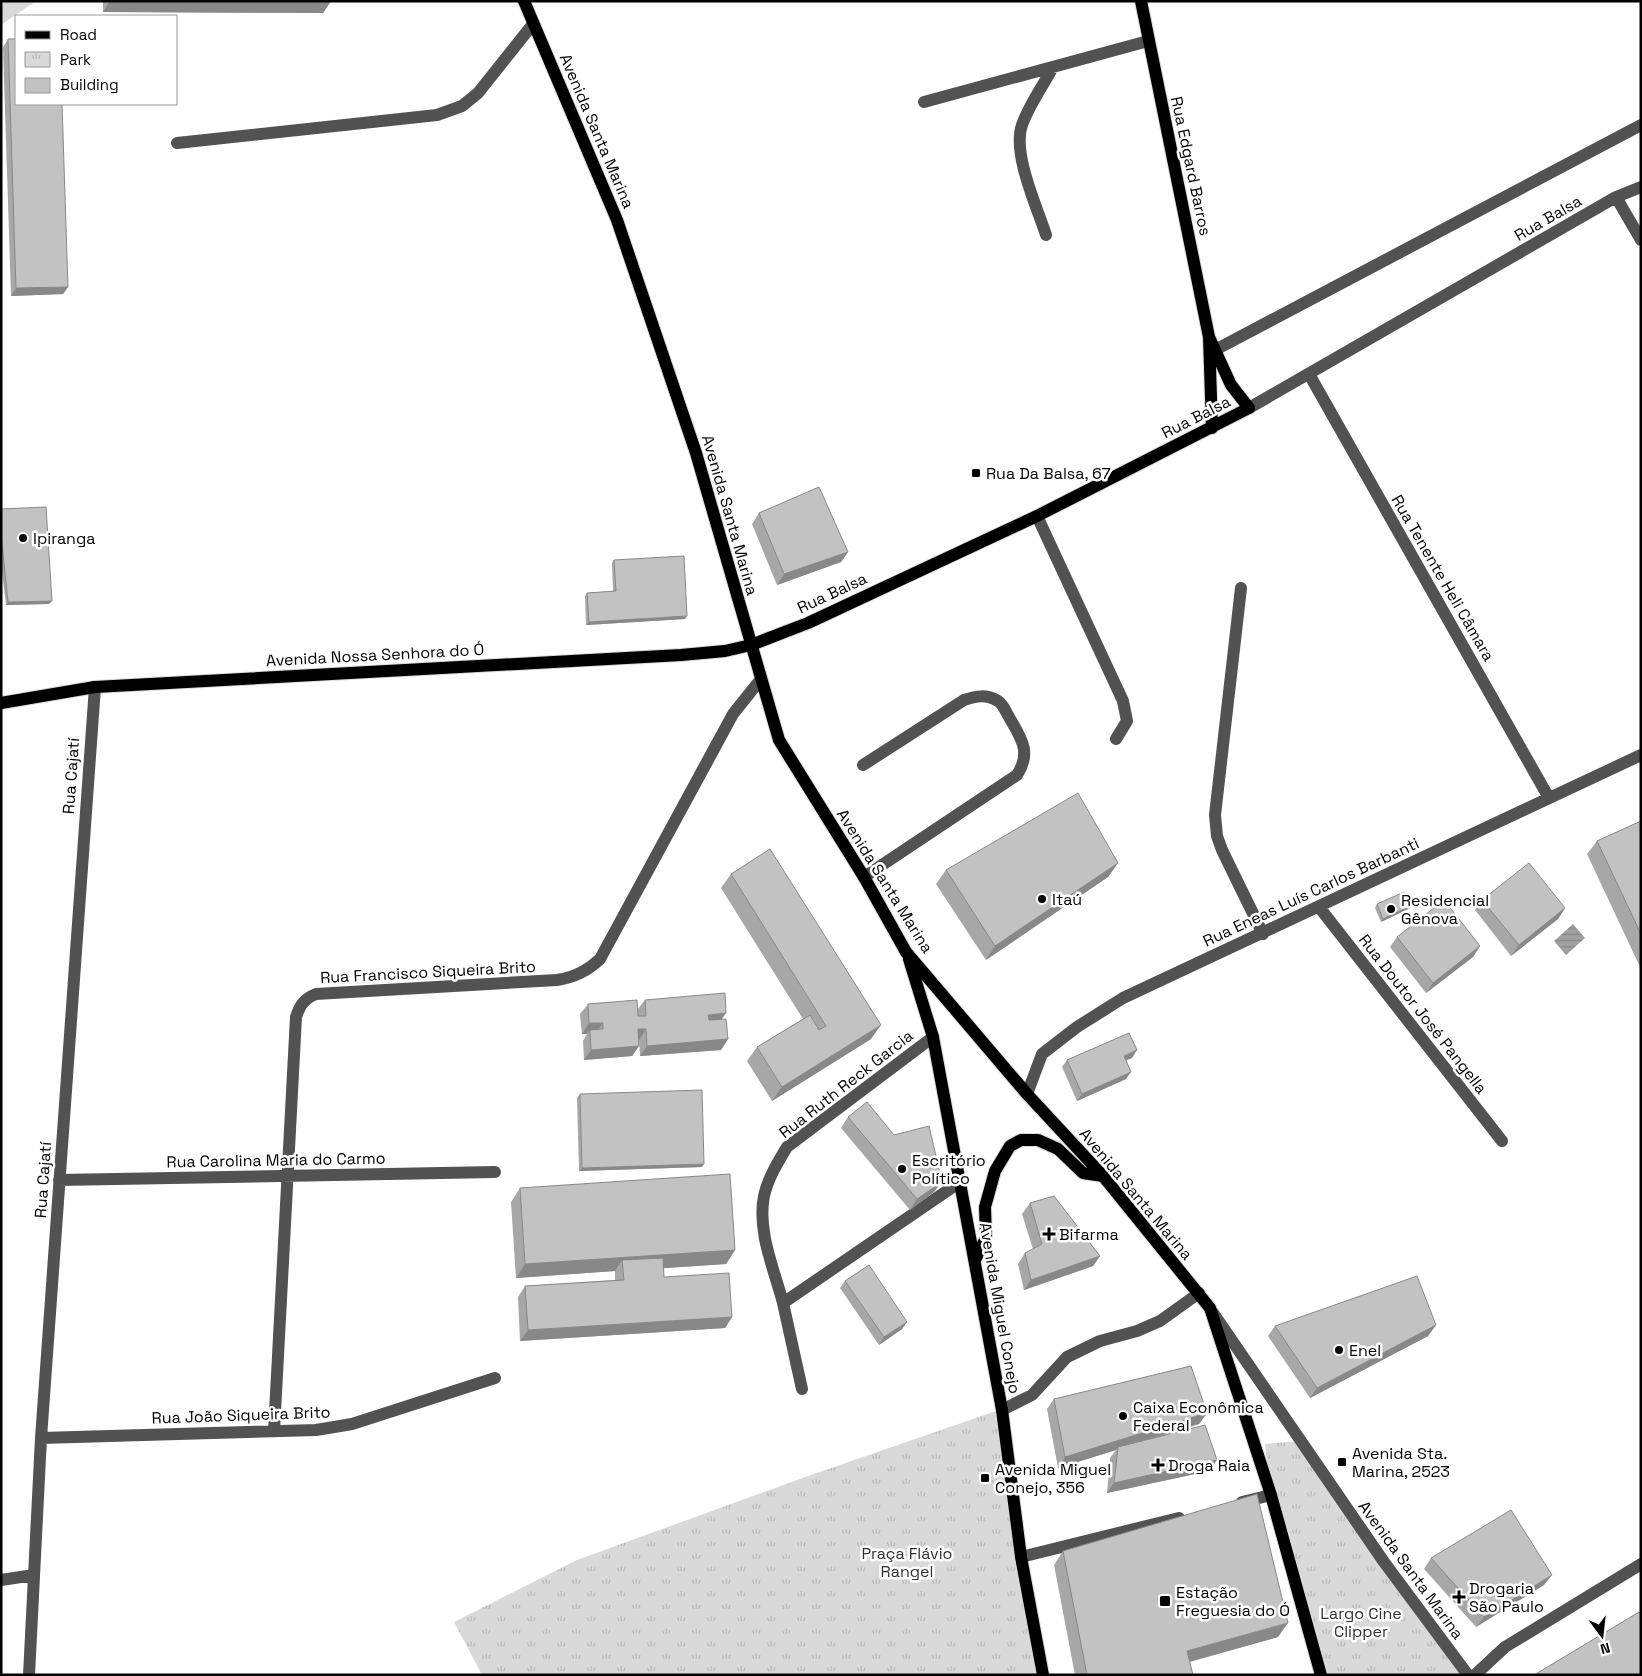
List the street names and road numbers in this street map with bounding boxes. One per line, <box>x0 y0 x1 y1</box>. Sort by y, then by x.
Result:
street label: Avenida Santa Marina <box>555 50 639 212</box>
street label: Rua Edgard Barros <box>1166 94 1216 238</box>
street label: Rua Balsa <box>1511 190 1585 246</box>
street label: Rua Balsa <box>1158 391 1234 443</box>
street label: Avenida Santa Marina <box>697 432 763 598</box>
street label: Rua Tenente Heli Câmara <box>1387 491 1499 665</box>
street label: Rua Balsa <box>794 568 870 618</box>
street label: Avenida Nossa Senhora do Ó <box>265 639 485 671</box>
street label: Rua Cajatí <box>58 737 84 815</box>
street label: Avenida Santa Marina <box>832 805 938 957</box>
street label: Rua Eneas Luís Carlos Barbanti <box>1200 833 1422 951</box>
street label: Rua Doutor José Pangella <box>1354 930 1492 1098</box>
street label: Rua Francisco Siqueira Brito <box>320 956 536 988</box>
street label: Rua Ruth Reck Garcia <box>775 1025 917 1143</box>
street label: Avenida Santa Marina <box>1075 1124 1197 1264</box>
street label: Rua Cajatí <box>30 1141 56 1219</box>
street label: Rua Carolina Maria do Carmo <box>166 1148 386 1172</box>
street label: Avenida Miguel Conejo <box>975 1221 1025 1395</box>
street label: Rua João Siqueira Brito <box>151 1401 331 1429</box>
street label: Avenida Santa Marina <box>1354 1497 1468 1643</box>

